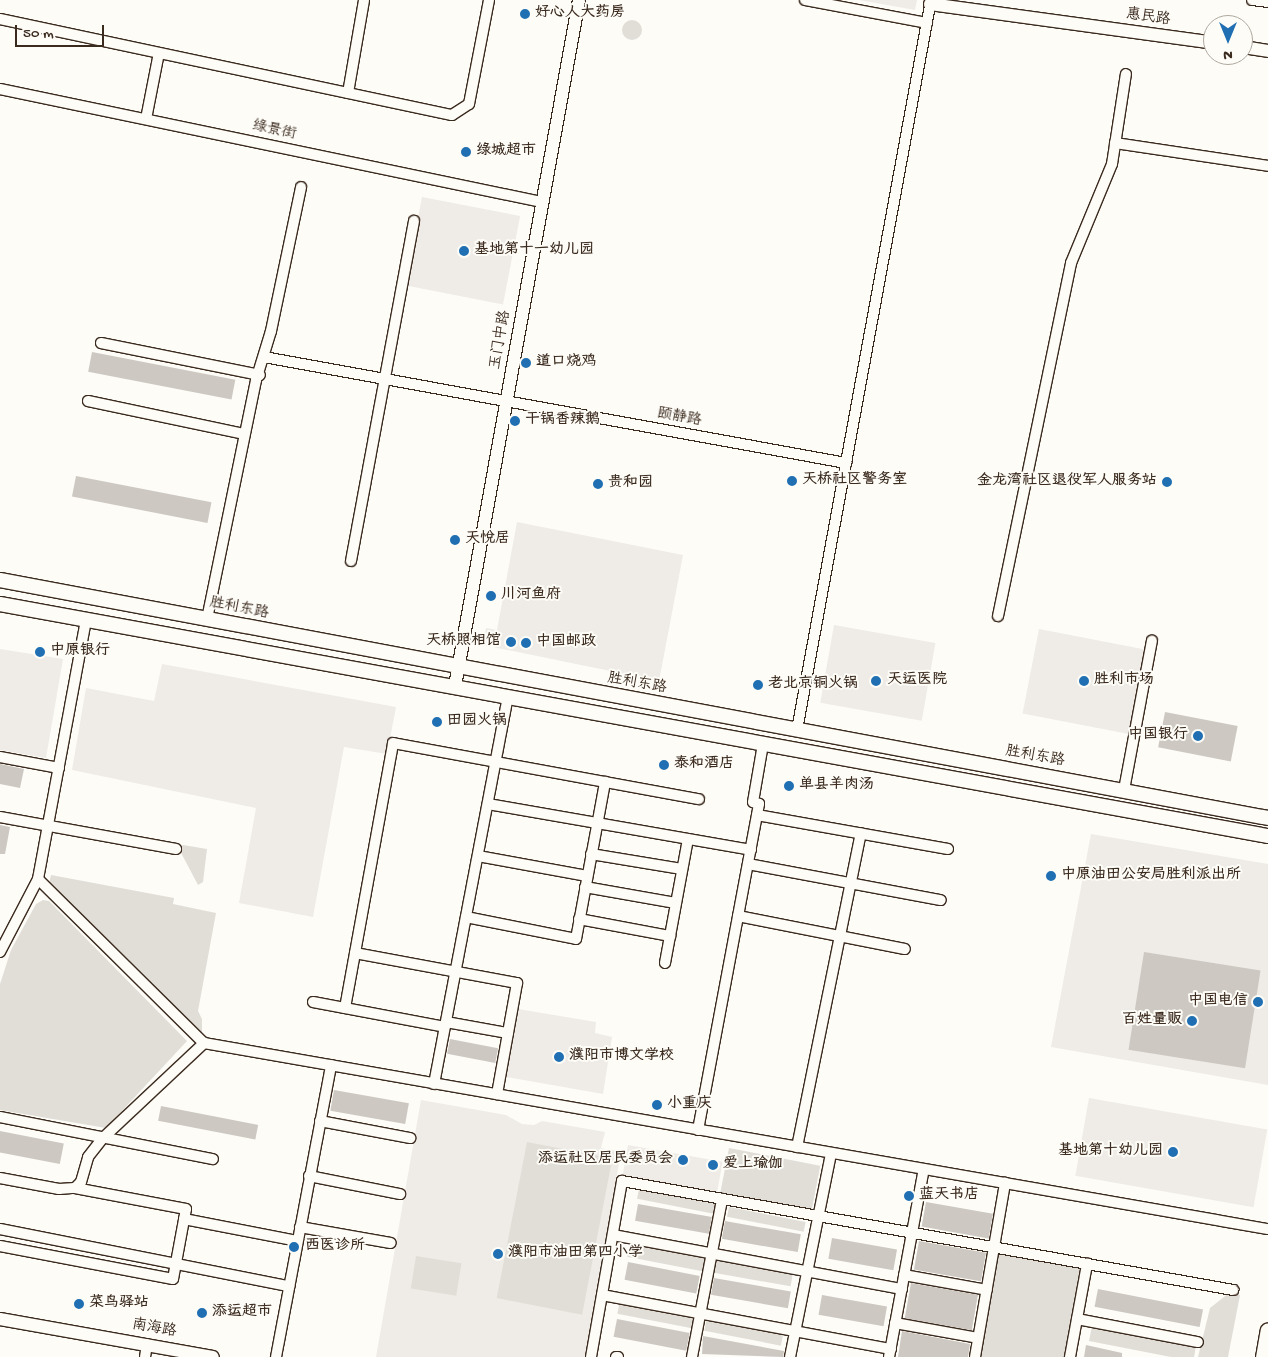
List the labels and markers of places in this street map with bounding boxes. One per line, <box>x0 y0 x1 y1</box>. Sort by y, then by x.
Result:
place label: 好心人大药房 <box>535 5 625 23</box>
marker: 好心人大药房 <box>519 8 531 20</box>
place label: 绿城超市 <box>476 143 536 161</box>
marker: 绿城超市 <box>460 146 472 158</box>
place label: 基地第十一幼儿园 <box>474 242 594 260</box>
marker: 基地第十一幼儿园 <box>458 245 470 257</box>
place label: 道口烧鸡 <box>536 354 596 372</box>
marker: 道口烧鸡 <box>520 357 532 369</box>
place label: 干锅香辣鹅 <box>525 412 600 430</box>
marker: 干锅香辣鹅 <box>509 415 521 427</box>
place label: 天桥社区警务室 <box>802 472 907 490</box>
place label: 金龙湾社区退役军人服务站 <box>977 473 1157 491</box>
place label: 贵和园 <box>608 475 653 493</box>
marker: 天桥社区警务室 <box>786 475 798 487</box>
marker: 金龙湾社区退役军人服务站 <box>1161 476 1173 488</box>
marker: 贵和园 <box>592 478 604 490</box>
place label: 天悦居 <box>465 531 510 549</box>
marker: 天悦居 <box>449 534 461 546</box>
place label: 川河鱼府 <box>501 587 561 605</box>
marker: 川河鱼府 <box>485 590 497 602</box>
place label: 天桥照相馆 <box>426 633 501 651</box>
place label: 中国邮政 <box>536 634 596 652</box>
marker: 天桥照相馆 <box>505 636 517 648</box>
marker: 中国邮政 <box>520 637 532 649</box>
place label: 中原银行 <box>50 643 110 661</box>
marker: 中原银行 <box>34 646 46 658</box>
place label: 天运医院 <box>887 672 947 690</box>
place label: 胜利市场 <box>1094 672 1154 690</box>
marker: 天运医院 <box>869 674 883 688</box>
marker: 胜利市场 <box>1078 675 1090 687</box>
place label: 老北京铜火锅 <box>768 676 858 694</box>
marker: 老北京铜火锅 <box>752 679 764 691</box>
place label: 田园火锅 <box>447 713 507 731</box>
marker: 田园火锅 <box>431 716 443 728</box>
place label: 中国银行 <box>1128 727 1188 745</box>
marker: 中国银行 <box>1192 730 1204 742</box>
place label: 泰和酒店 <box>674 756 734 774</box>
marker: 泰和酒店 <box>658 759 670 771</box>
place label: 单县羊肉汤 <box>799 777 874 795</box>
marker: 单县羊肉汤 <box>783 780 795 792</box>
place label: 中原油田公安局胜利派出所 <box>1061 867 1241 885</box>
marker: 中原油田公安局胜利派出所 <box>1045 870 1057 882</box>
place label: 中国电信 <box>1188 993 1248 1011</box>
marker: 中国电信 <box>1252 996 1264 1008</box>
place label: 百姓量贩 <box>1122 1012 1182 1030</box>
marker: 百姓量贩 <box>1186 1015 1198 1027</box>
place label: 濮阳市博文学校 <box>569 1048 674 1066</box>
marker: 濮阳市博文学校 <box>553 1051 565 1063</box>
place label: 小重庆 <box>667 1096 712 1114</box>
marker: 小重庆 <box>651 1099 663 1111</box>
place label: 基地第十幼儿园 <box>1058 1143 1163 1161</box>
marker: 基地第十幼儿园 <box>1167 1146 1179 1158</box>
place label: 添运社区居民委员会 <box>538 1151 673 1169</box>
marker: 添运社区居民委员会 <box>677 1154 689 1166</box>
place label: 爱上瑜伽 <box>723 1156 783 1174</box>
marker: 爱上瑜伽 <box>707 1159 719 1171</box>
place label: 蓝天书店 <box>919 1187 979 1205</box>
marker: 蓝天书店 <box>903 1190 915 1202</box>
place label: 西医诊所 <box>305 1238 365 1256</box>
marker: 西医诊所 <box>287 1240 301 1254</box>
place label: 濮阳市油田第四小学 <box>508 1245 643 1263</box>
marker: 濮阳市油田第四小学 <box>492 1248 504 1260</box>
place label: 菜鸟驿站 <box>89 1295 149 1313</box>
marker: 菜鸟驿站 <box>73 1298 85 1310</box>
place label: 添运超市 <box>212 1304 272 1322</box>
marker: 添运超市 <box>196 1307 208 1319</box>

